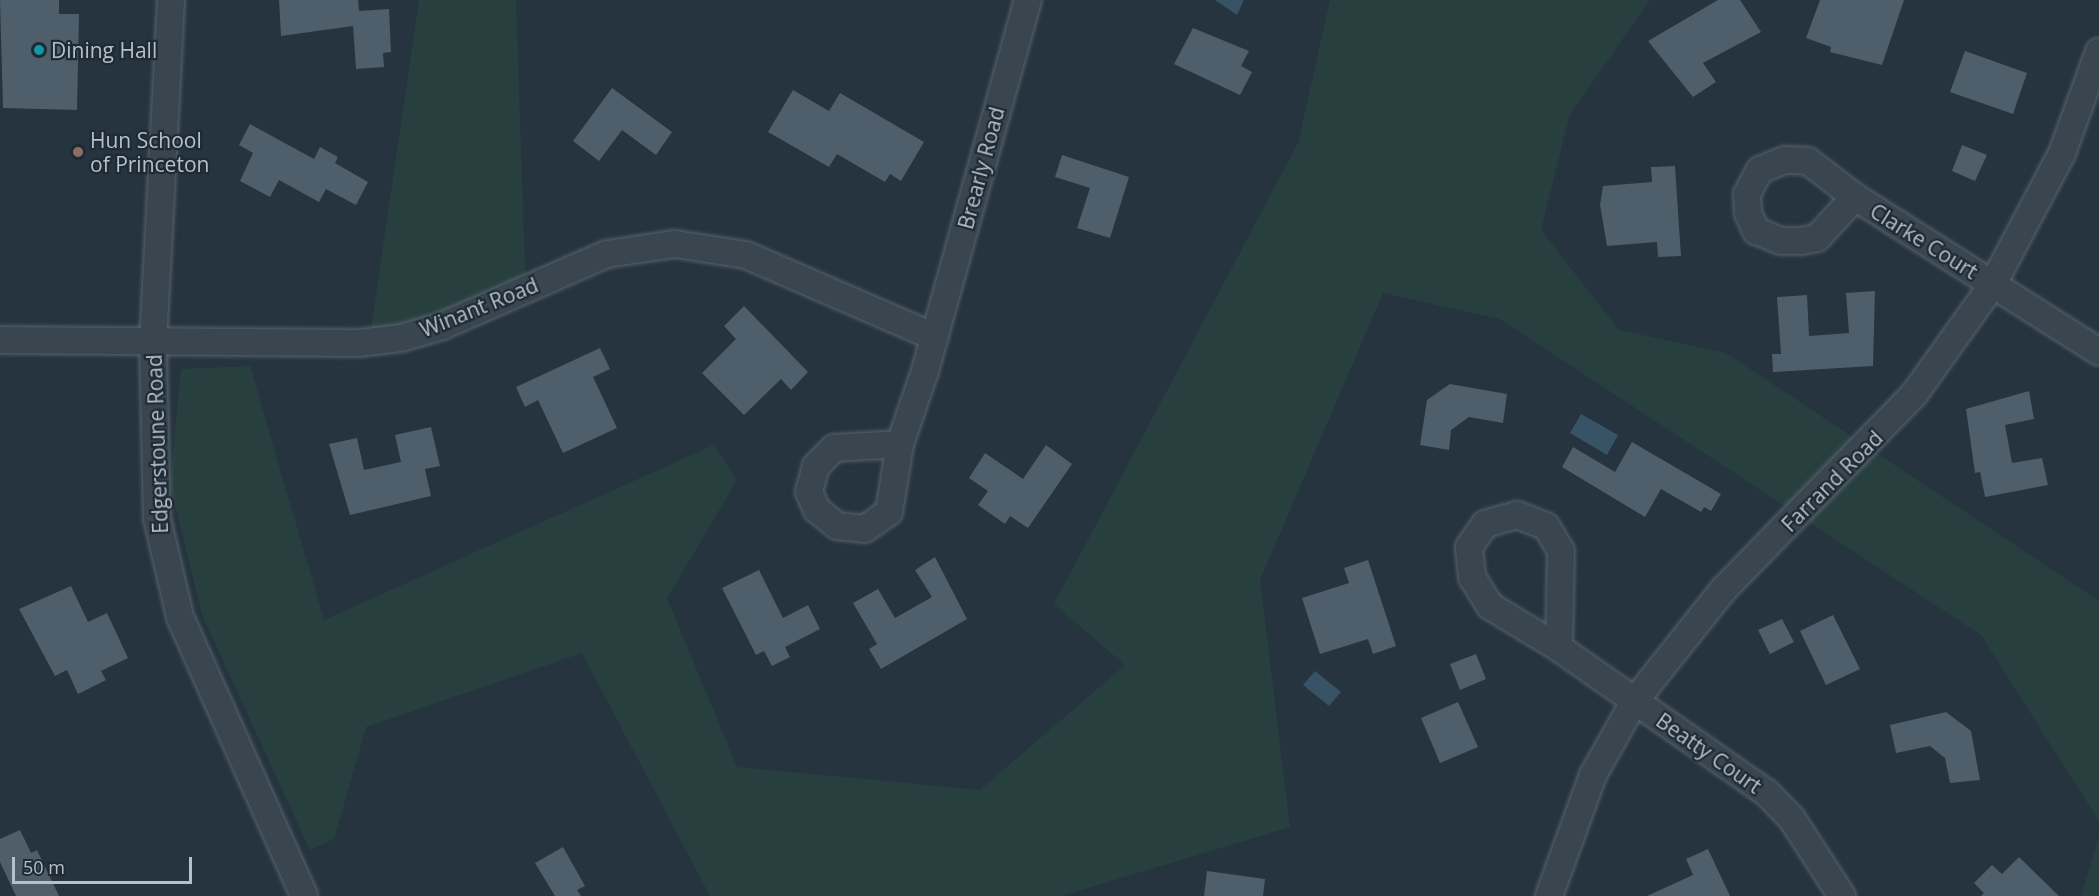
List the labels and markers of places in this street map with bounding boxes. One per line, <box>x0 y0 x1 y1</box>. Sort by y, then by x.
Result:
place label: Dining Hall <box>51 37 157 63</box>
marker: Dining Hall <box>32 43 46 57</box>
place label: Hun School of Princeton <box>90 127 209 177</box>
marker: Hun School of Princeton <box>71 145 85 159</box>

